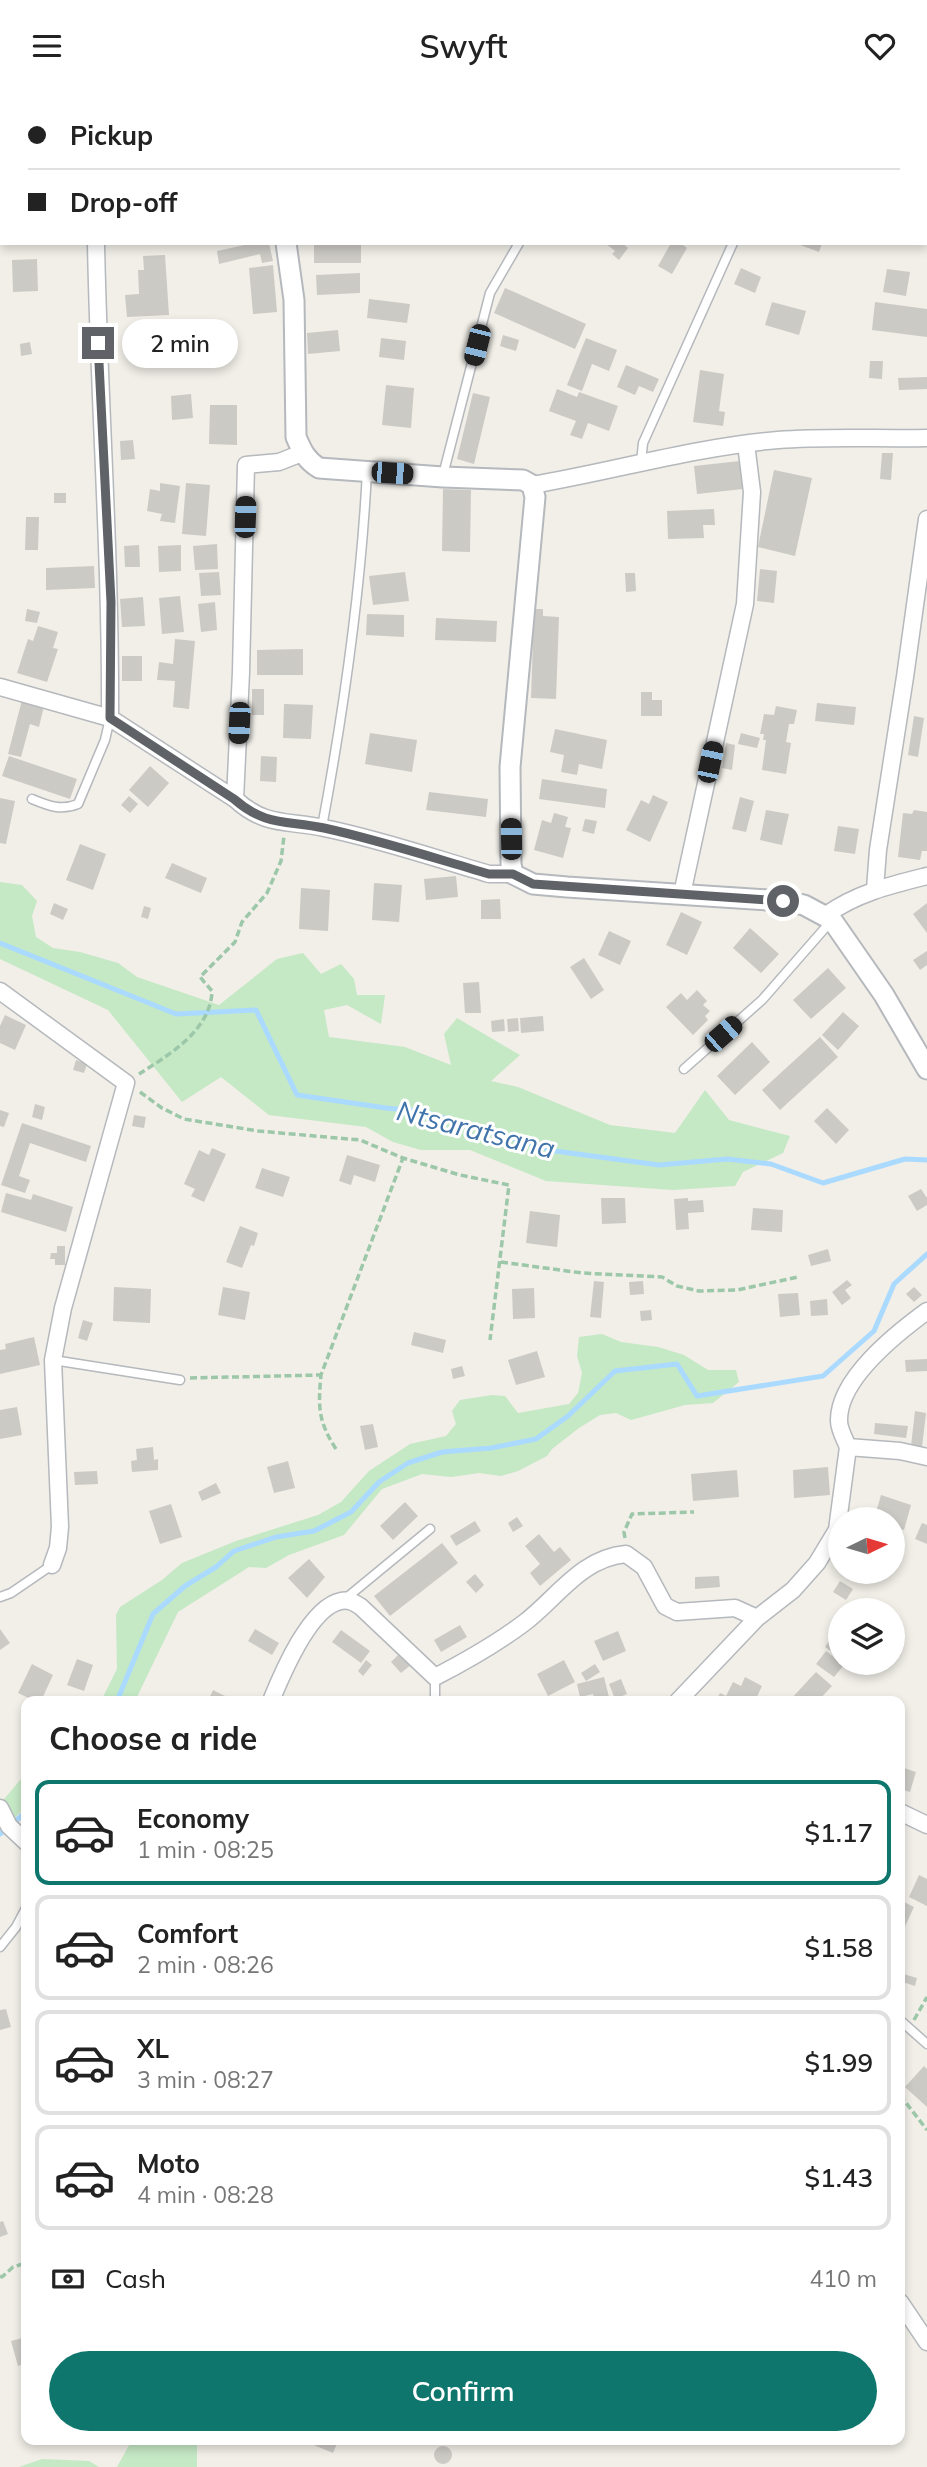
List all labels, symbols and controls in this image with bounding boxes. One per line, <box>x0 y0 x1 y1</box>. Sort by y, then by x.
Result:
text: Swyft <box>419 26 508 66</box>
icon: menu <box>28 27 66 65</box>
icon: heart <box>861 27 899 65</box>
text: Pickup <box>70 119 153 152</box>
text: Drop-off <box>70 186 177 219</box>
callout: 2 min <box>122 319 238 367</box>
car <box>462 322 493 368</box>
route end <box>82 327 114 359</box>
text: 2 min <box>150 329 210 358</box>
car <box>371 461 414 485</box>
car <box>234 496 257 538</box>
car <box>228 701 251 745</box>
car <box>696 739 725 785</box>
car <box>501 818 522 860</box>
route start <box>767 885 799 917</box>
car <box>701 1012 746 1056</box>
water label: Ntsaratsana <box>393 1092 559 1166</box>
north arrow <box>828 1507 905 1584</box>
map controls <box>828 1507 905 1675</box>
button: layers <box>828 1598 905 1675</box>
text: Choose a ride <box>49 1718 257 1758</box>
icon: car <box>53 1801 116 1864</box>
text: Economy <box>137 1802 249 1835</box>
text: $1.17 <box>804 1816 873 1849</box>
text: 1 min · 08:25 <box>137 1835 274 1864</box>
icon: car <box>53 1916 116 1979</box>
text: Comfort <box>137 1917 238 1950</box>
text: $1.58 <box>804 1931 873 1964</box>
text: 2 min · 08:26 <box>137 1950 274 1979</box>
icon: car <box>53 2031 116 2094</box>
text: XL <box>137 2032 169 2065</box>
text: $1.99 <box>804 2046 873 2079</box>
text: 3 min · 08:27 <box>137 2065 274 2094</box>
icon: car <box>53 2146 116 2209</box>
text: Moto <box>137 2147 200 2180</box>
text: $1.43 <box>804 2161 873 2194</box>
text: 4 min · 08:28 <box>137 2180 274 2209</box>
icon: cash <box>49 2260 87 2298</box>
text: Cash <box>105 2262 166 2295</box>
text: 410 m <box>809 2264 877 2293</box>
button: Confirm <box>49 2351 877 2431</box>

